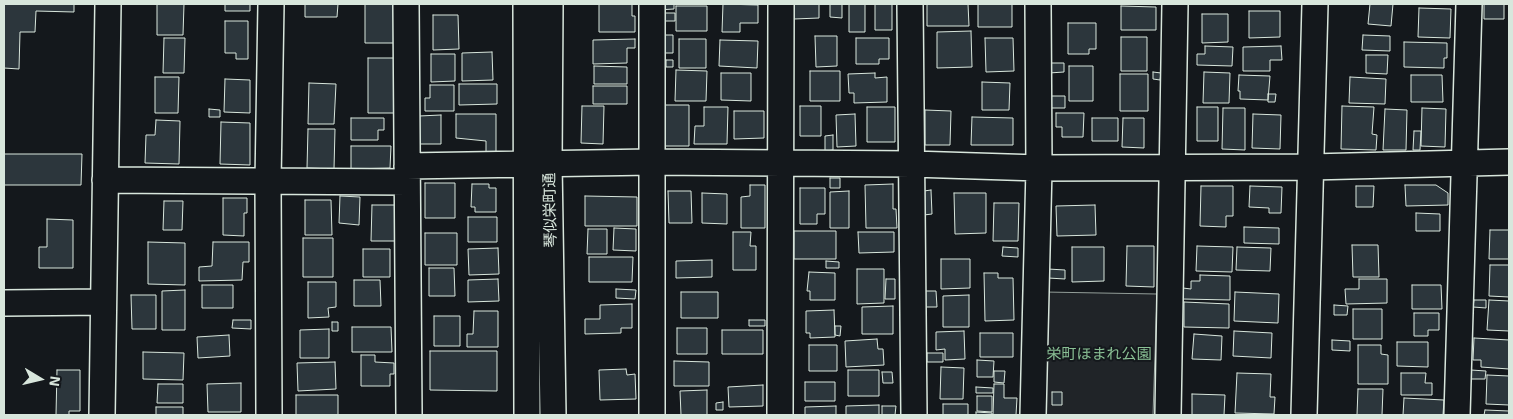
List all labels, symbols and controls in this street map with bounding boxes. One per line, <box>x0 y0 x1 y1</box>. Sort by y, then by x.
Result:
street label: 琴似栄町通 <box>540 172 560 248</box>
park label: 栄町ほまれ公園 <box>1047 345 1151 363</box>
north arrow <box>15 354 65 404</box>
text: N <box>46 375 64 388</box>

